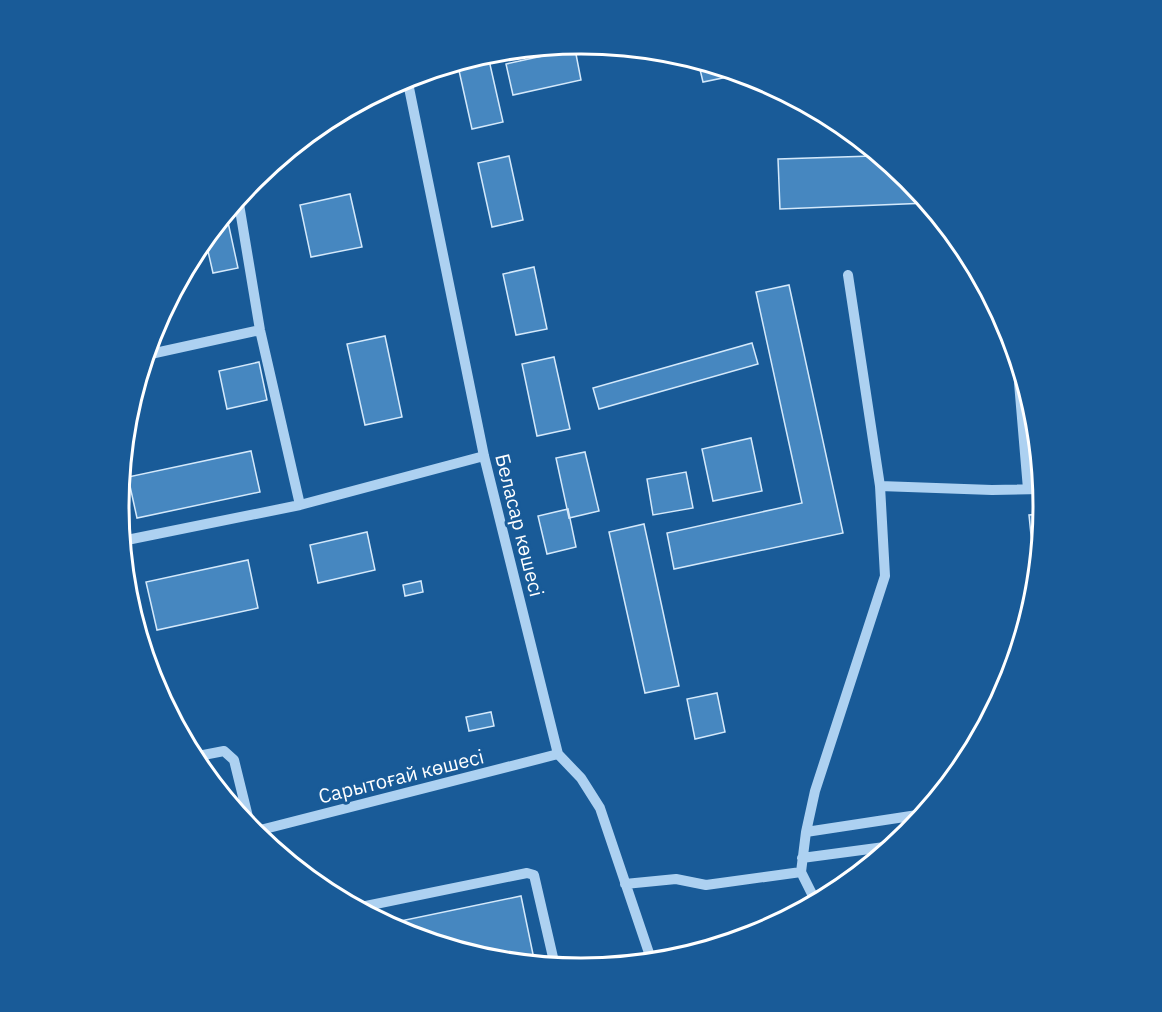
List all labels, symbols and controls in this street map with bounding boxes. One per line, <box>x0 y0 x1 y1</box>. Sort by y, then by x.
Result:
street label: Беласар көшесі <box>489 451 551 599</box>
street label: Сарытоғай көшесі <box>315 742 487 810</box>

